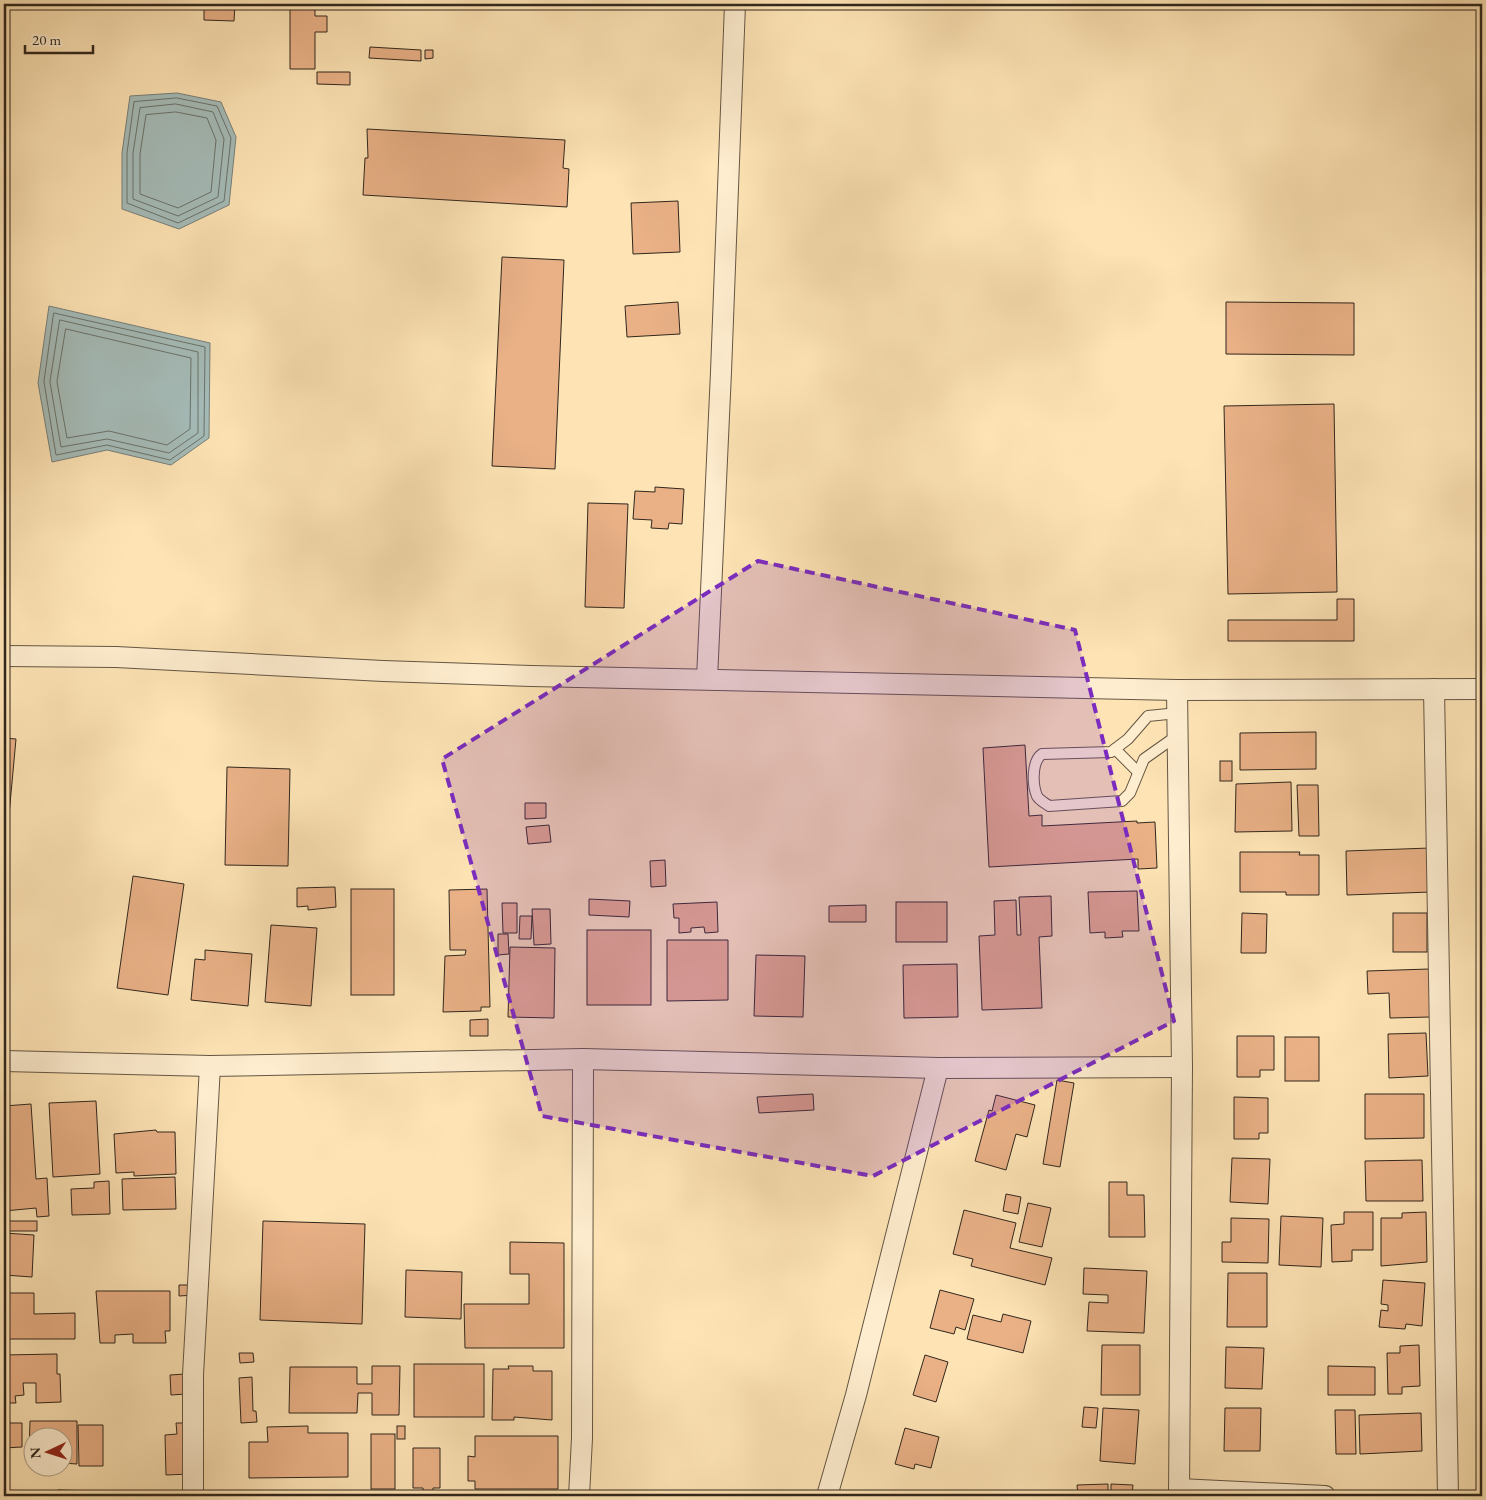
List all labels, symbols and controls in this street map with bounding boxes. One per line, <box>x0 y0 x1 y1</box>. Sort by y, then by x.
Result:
scale bar <box>25 22 92 54</box>
text: 20 m <box>32 30 61 49</box>
north arrow <box>22 1428 72 1478</box>
text: N <box>26 1446 44 1459</box>

